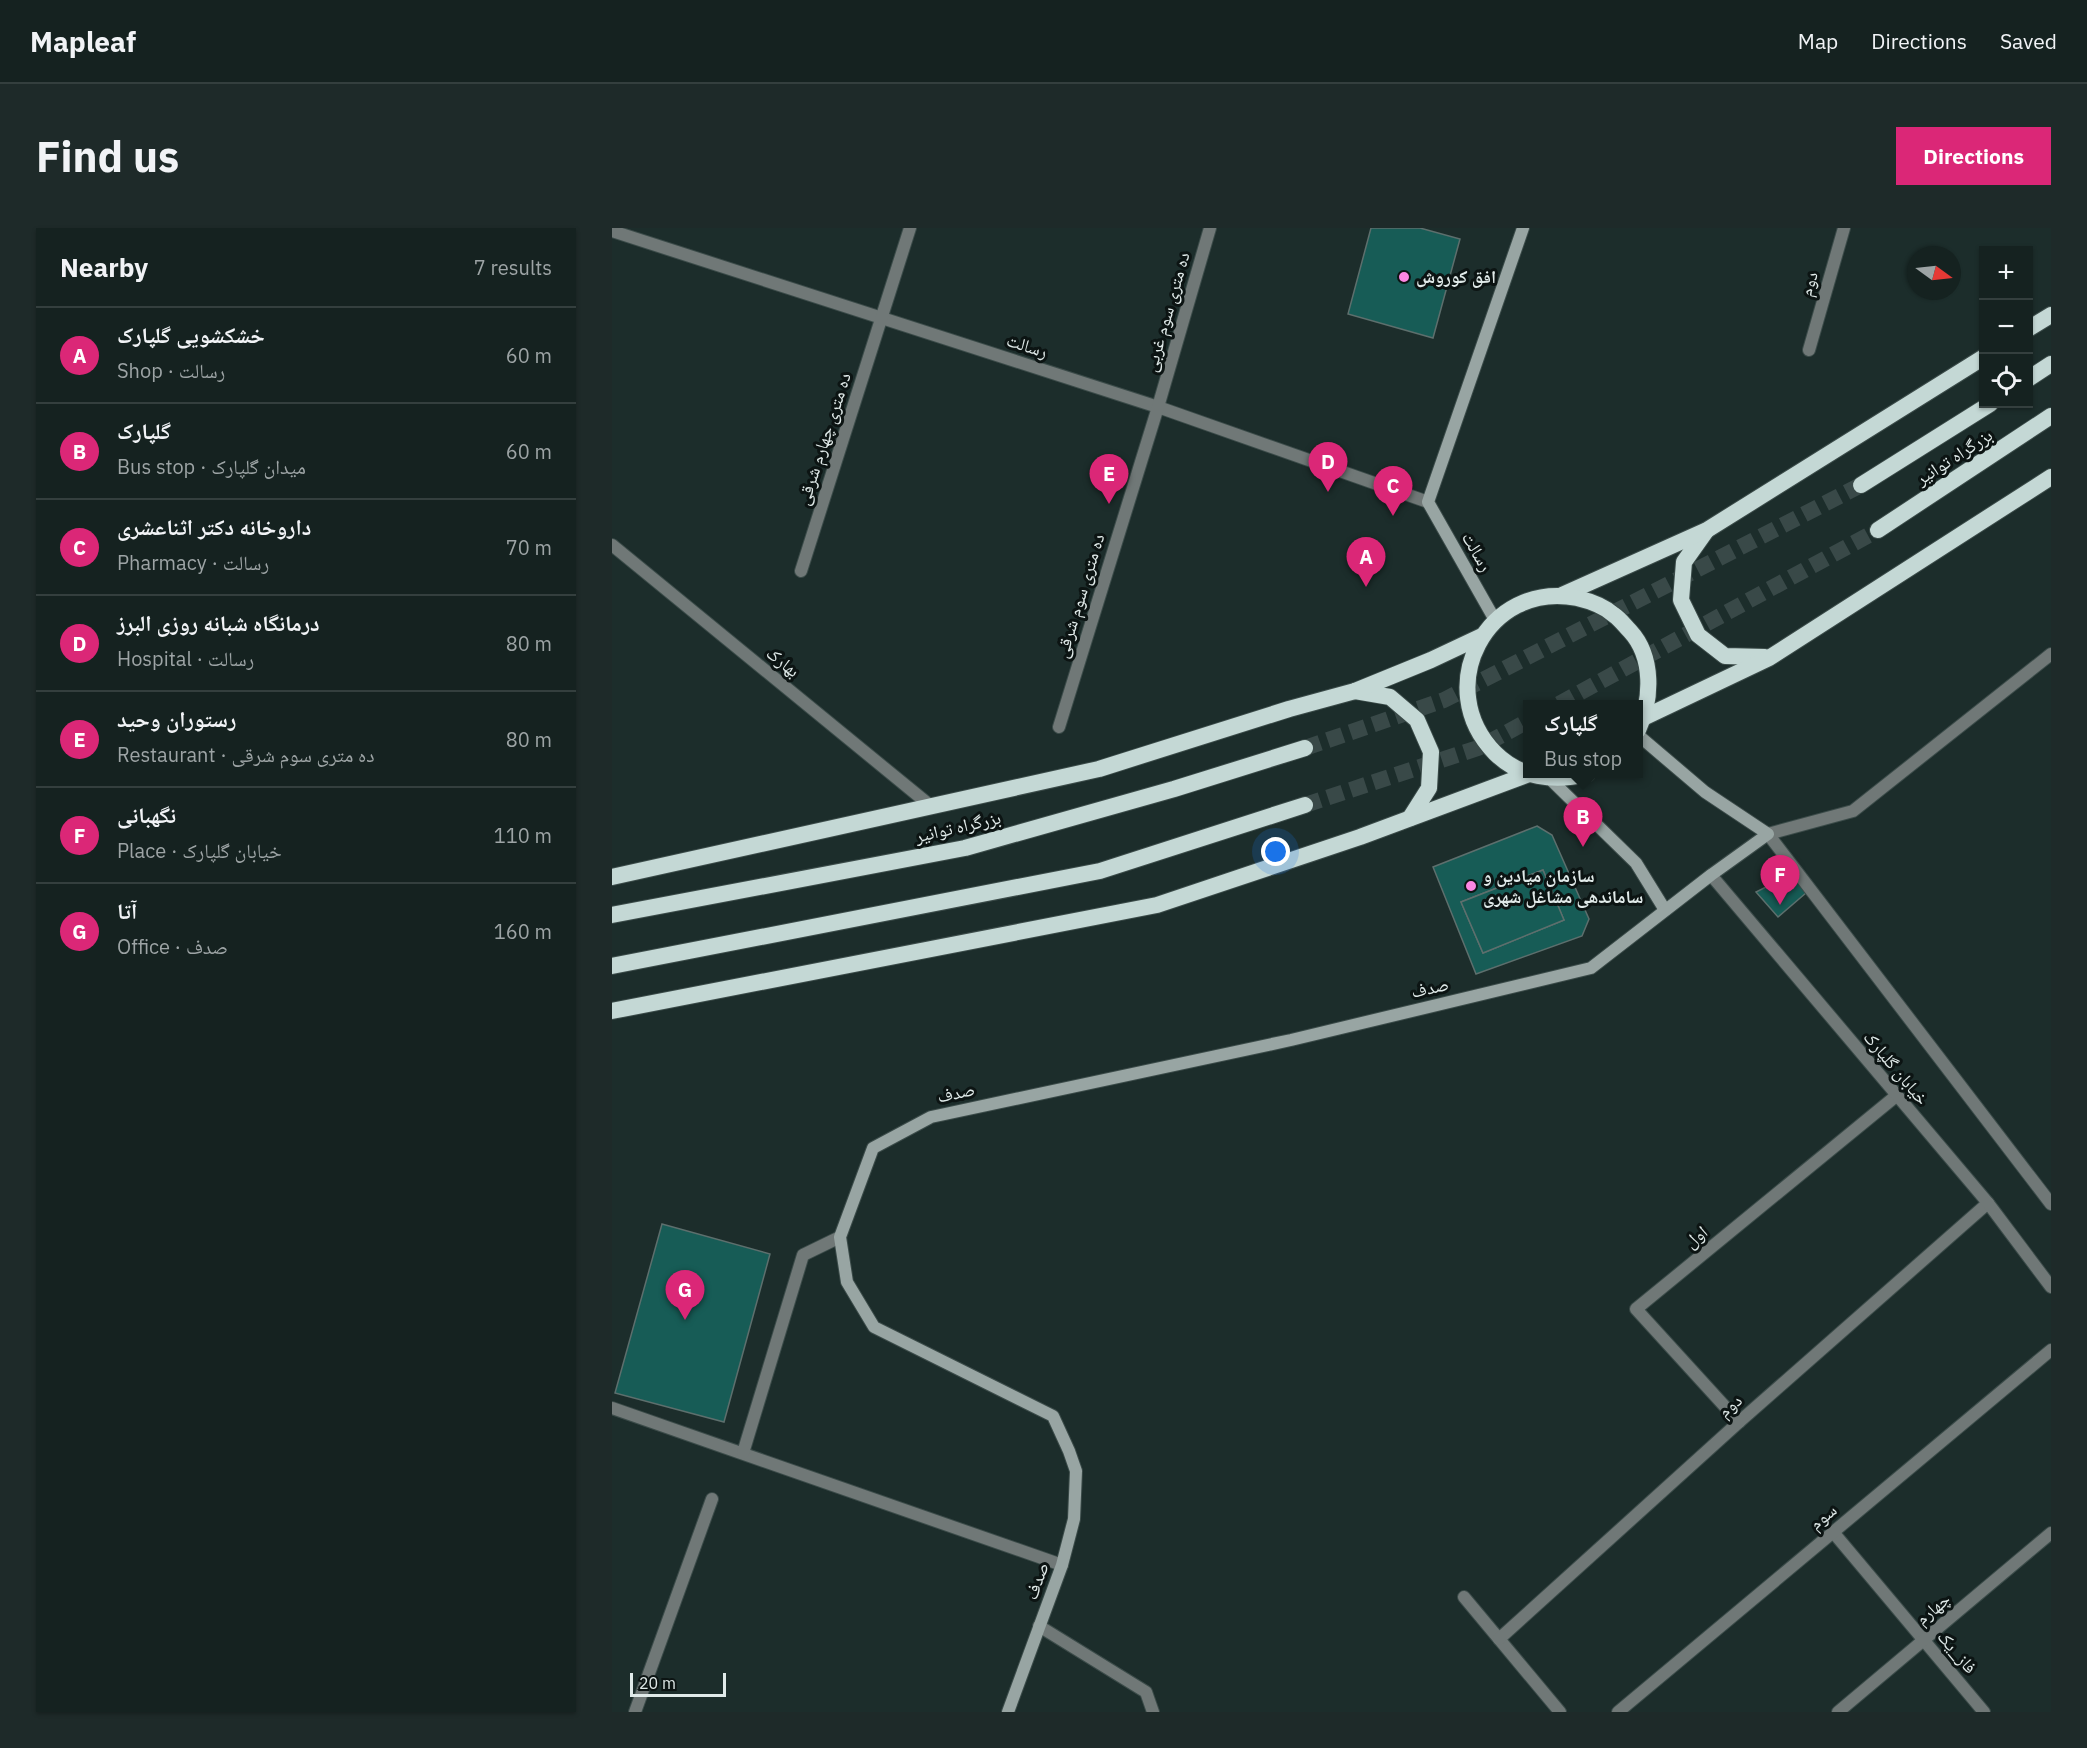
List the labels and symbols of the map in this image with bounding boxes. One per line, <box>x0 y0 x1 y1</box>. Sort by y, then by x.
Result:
north arrow <box>1907 246 1961 300</box>
street label: ده متری سوم غربی <box>1138 249 1196 375</box>
place label: افق کوروش <box>1416 265 1496 288</box>
street label: دوم <box>1794 269 1824 299</box>
marker: افق کوروش <box>1397 270 1411 284</box>
street label: رسالت <box>1004 328 1051 363</box>
street label: ده متری چهارم شرقی <box>791 370 857 508</box>
street label: بزرگراه توانیر <box>1910 423 1997 491</box>
pin: D <box>1308 442 1348 492</box>
pin: E <box>1090 454 1128 504</box>
pin: C <box>1374 466 1412 516</box>
street label: رسالت <box>1457 528 1498 576</box>
street label: ده متری سوم شرقی <box>1050 531 1110 661</box>
pin: A <box>1346 538 1386 587</box>
street label: بهارک <box>762 641 805 682</box>
pin: B <box>1564 798 1602 847</box>
street label: بزرگراه توانیر <box>912 805 1003 848</box>
your location <box>1261 837 1290 866</box>
pin: F <box>1760 856 1800 905</box>
place label: سازمان میادین و ساماندهی مشاغل شهری <box>1483 864 1643 908</box>
marker: سازمان میادین و ساماندهی مشاغل شهری <box>1464 879 1478 893</box>
street label: صدف <box>1409 972 1451 1003</box>
street label: خیابان گلپارک <box>1859 1026 1934 1109</box>
street label: صدف <box>935 1077 977 1108</box>
street label: اول <box>1679 1220 1712 1253</box>
pin: G <box>666 1270 704 1320</box>
street label: دوم <box>1713 1389 1747 1423</box>
street label: سوم <box>1804 1498 1842 1536</box>
street label: صدف <box>1019 1559 1054 1603</box>
street label: چهارم <box>1910 1587 1956 1631</box>
street label: فاز_یک <box>1933 1625 1982 1678</box>
scale bar <box>630 1670 726 1698</box>

